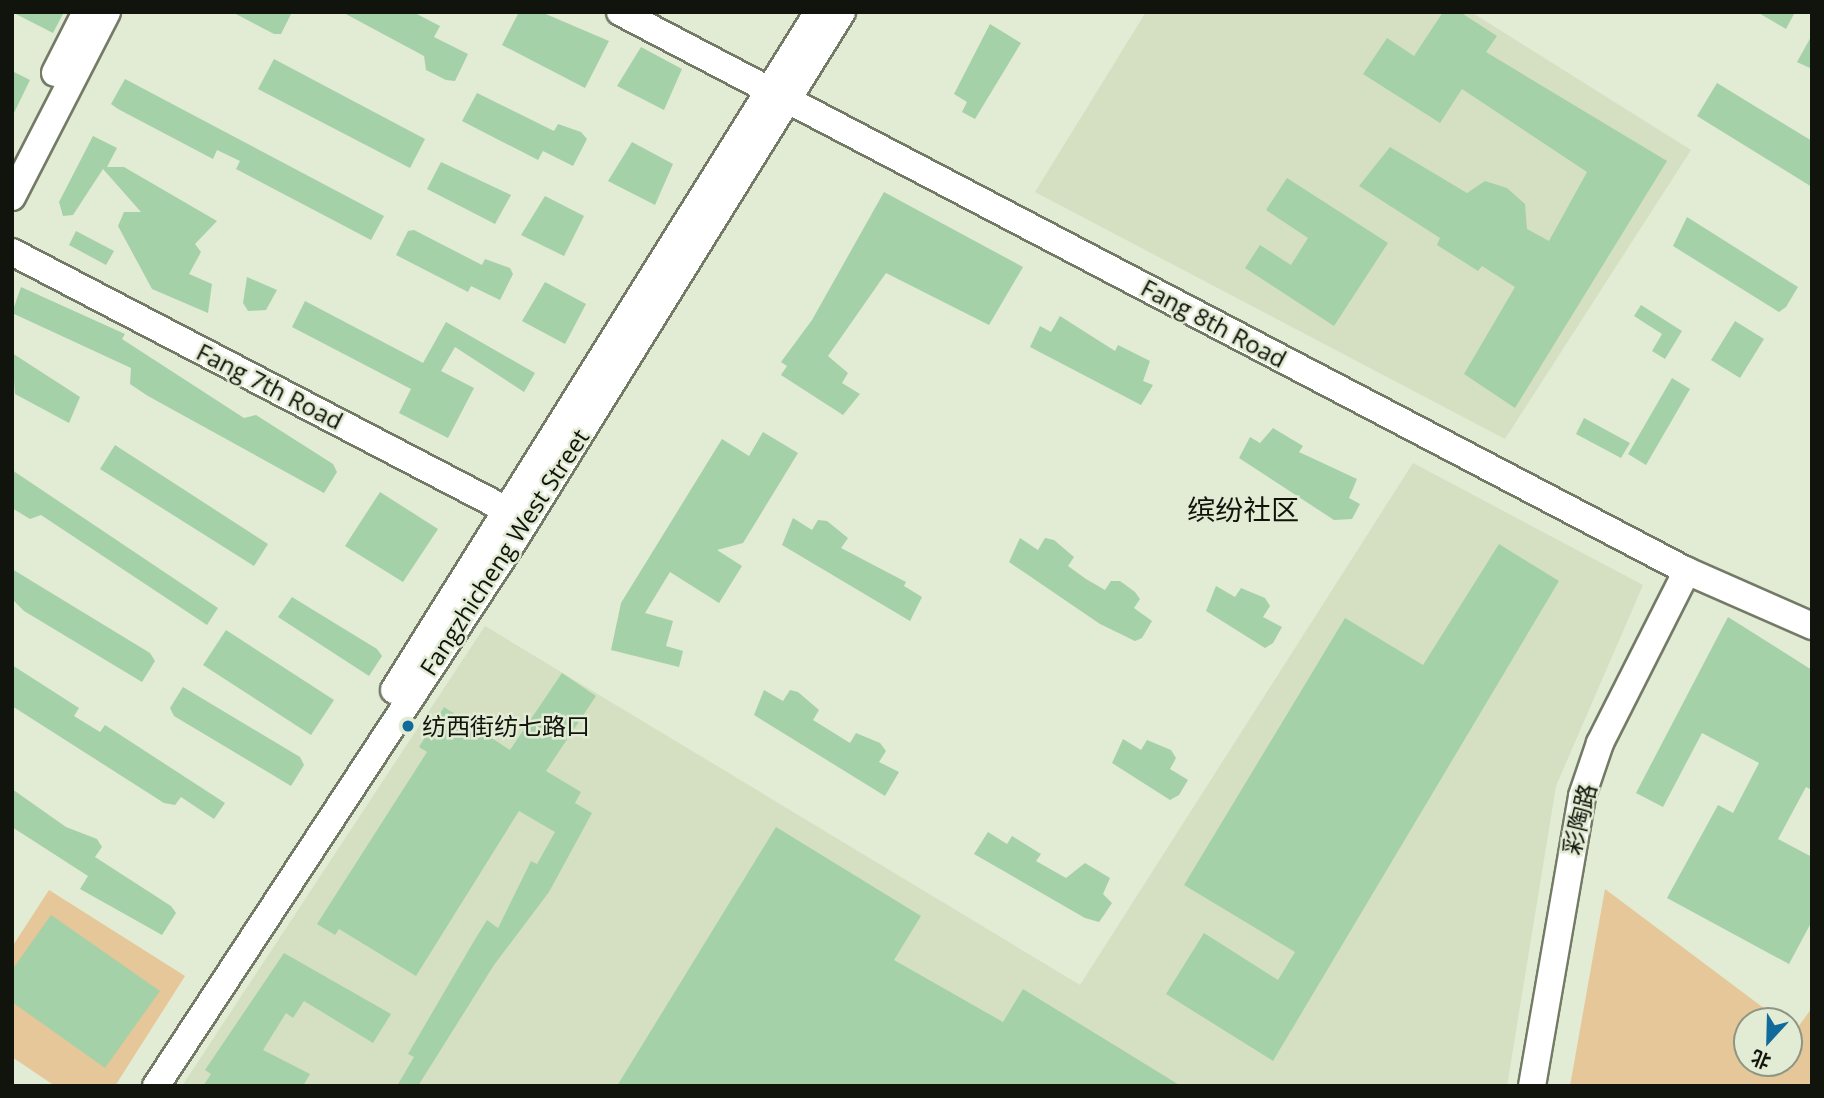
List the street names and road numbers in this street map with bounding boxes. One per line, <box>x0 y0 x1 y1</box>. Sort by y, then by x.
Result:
street label: Fang 8th Road <box>1137 273 1291 373</box>
street label: Fang 7th Road <box>192 337 348 435</box>
street label: Fangzhicheng West Street <box>413 423 595 681</box>
street label: 彩陶路 <box>1556 781 1602 857</box>

